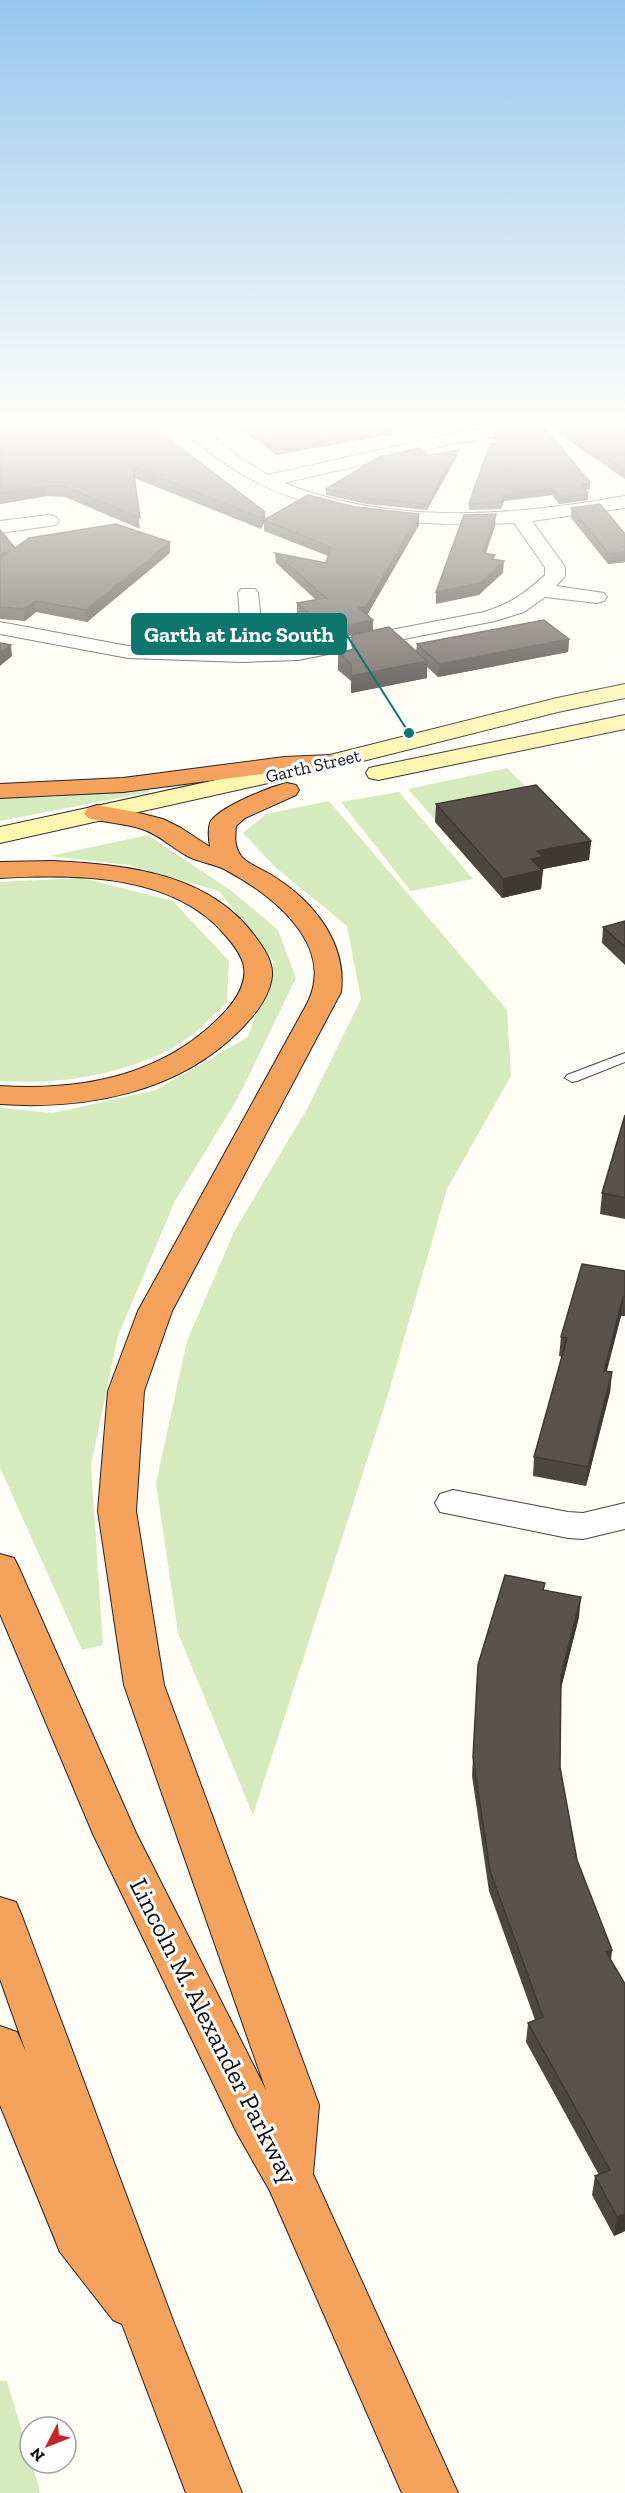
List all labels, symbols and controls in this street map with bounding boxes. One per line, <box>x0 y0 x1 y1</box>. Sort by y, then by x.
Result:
callout: Garth at Linc South <box>132 614 346 654</box>
text: Garth at Linc South <box>144 621 334 648</box>
street label: Garth Street <box>263 744 363 788</box>
street label: Lincoln M. Alexander Parkway <box>123 1873 306 2190</box>
north arrow <box>18 2415 78 2475</box>
text: N <box>26 2444 48 2466</box>

